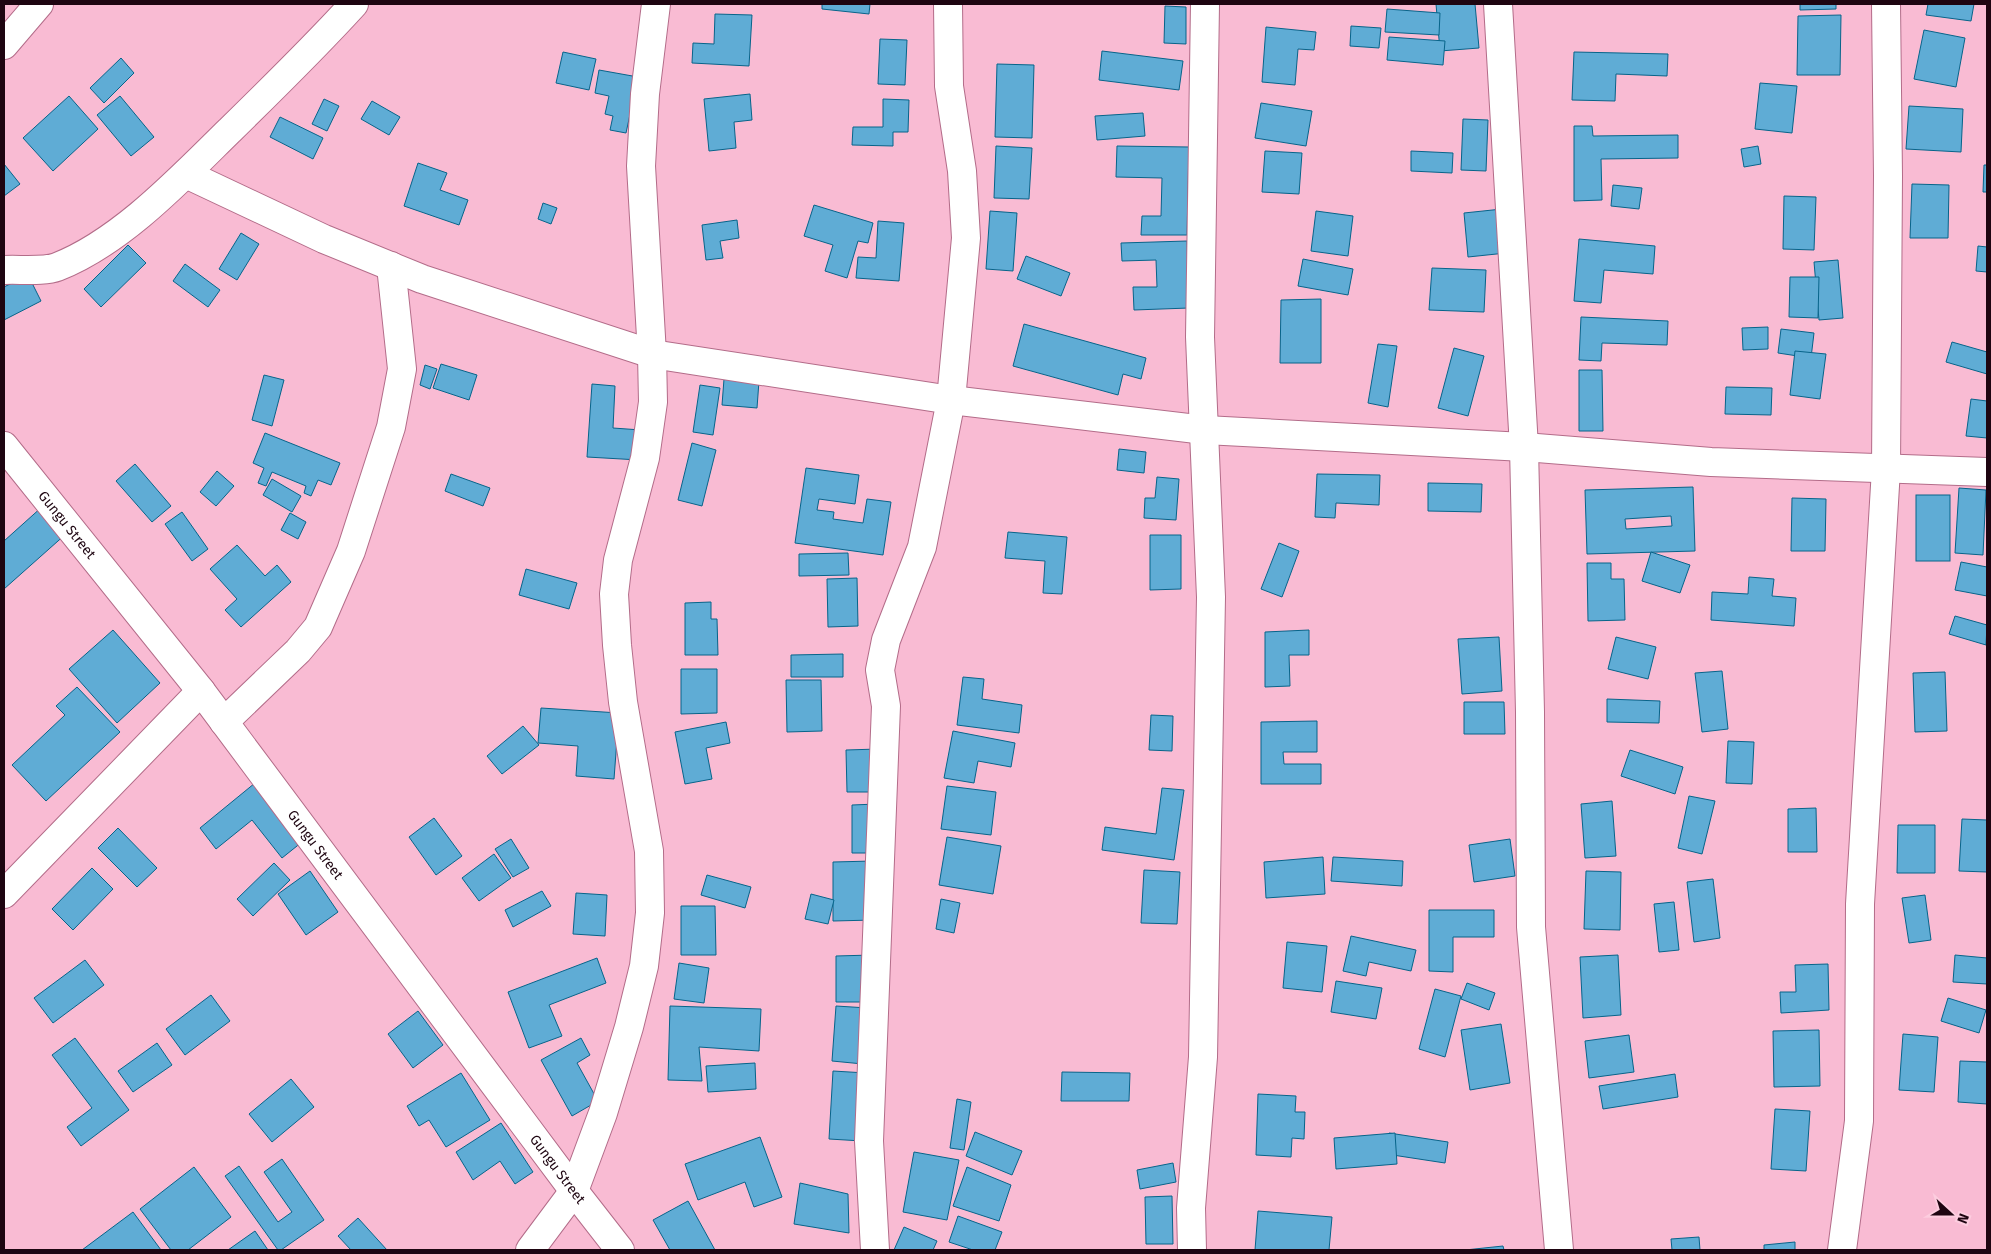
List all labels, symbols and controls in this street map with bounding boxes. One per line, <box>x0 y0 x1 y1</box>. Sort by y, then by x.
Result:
street label: Gungu Street <box>35 487 100 563</box>
street label: Gungu Street <box>284 807 348 883</box>
street label: Gungu Street <box>526 1131 590 1208</box>
north arrow <box>1926 1189 1976 1239</box>
text: N <box>1953 1211 1972 1226</box>

